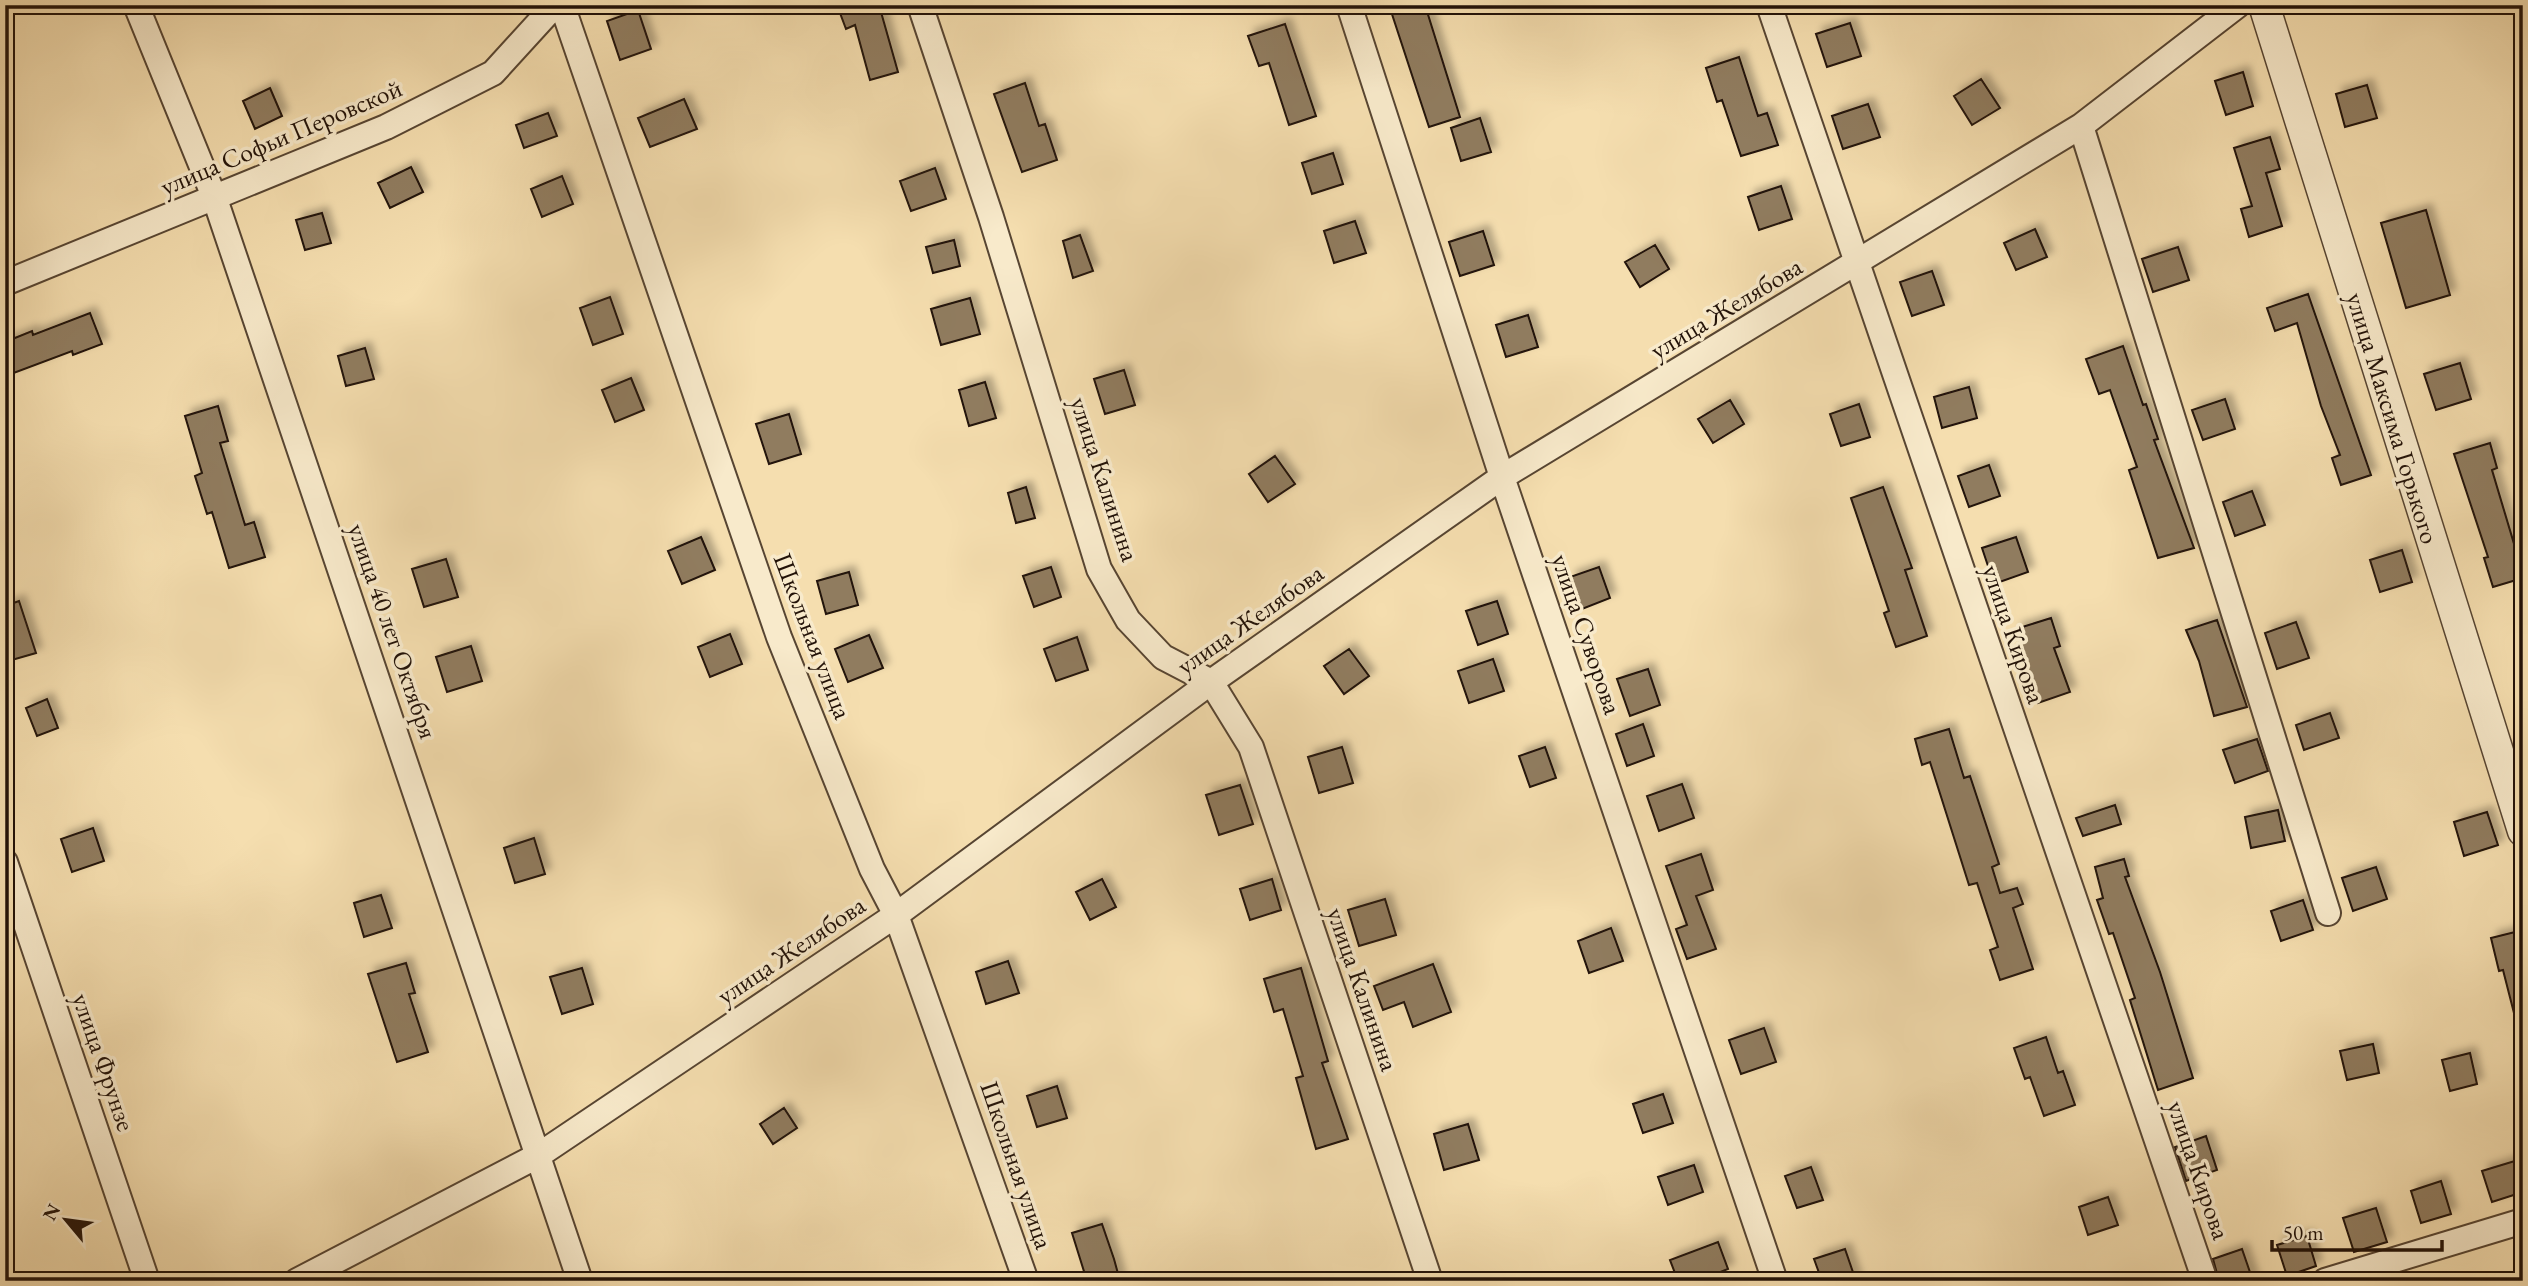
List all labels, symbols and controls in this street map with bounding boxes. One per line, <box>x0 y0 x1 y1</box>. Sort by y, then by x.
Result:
street label: улица Софьи Перовской <box>155 71 407 203</box>
street label: улица Желябова <box>1644 249 1809 367</box>
street label: улица Максима Горького <box>2339 288 2447 548</box>
street label: улица Калинина <box>1062 392 1148 566</box>
street label: улица 40 лет Октября <box>340 519 446 743</box>
street label: Школьная улица <box>766 548 860 724</box>
street label: улица Суворова <box>1544 549 1631 719</box>
street label: улица Желябова <box>1170 555 1331 682</box>
street label: улица Кирова <box>1974 560 2054 708</box>
street label: улица Желябова <box>710 888 872 1012</box>
street label: улица Калинина <box>1319 903 1407 1076</box>
street label: улица Фрунзе <box>65 989 143 1135</box>
street label: Школьная улица <box>972 1077 1062 1254</box>
street label: улица Кирова <box>2159 1096 2239 1244</box>
north arrow <box>32 1184 102 1254</box>
text: N <box>37 1199 67 1225</box>
scale bar <box>2272 1209 2442 1253</box>
text: 50 m <box>2283 1219 2324 1246</box>

